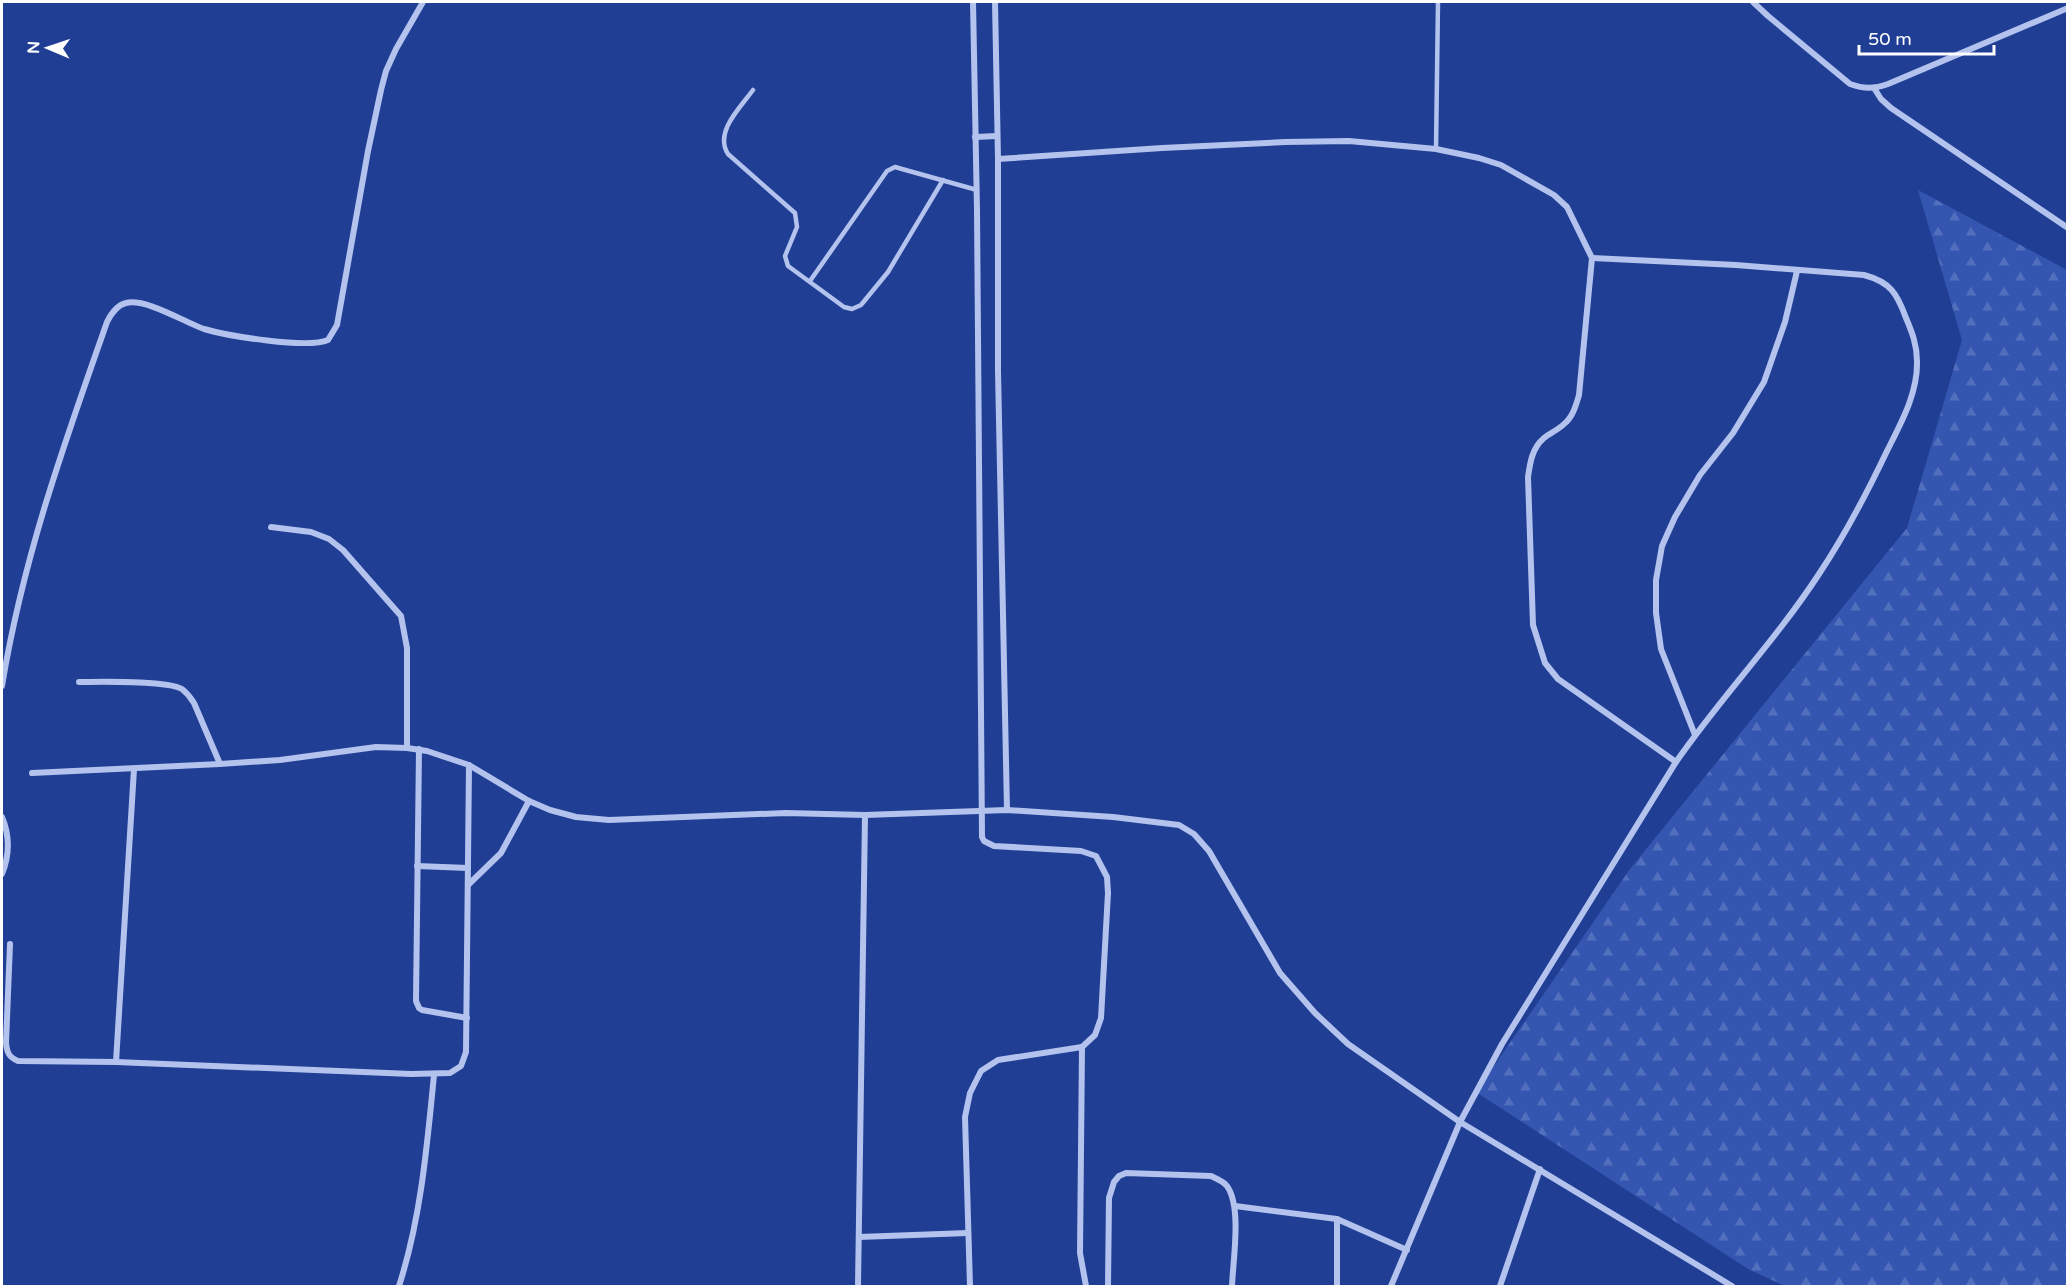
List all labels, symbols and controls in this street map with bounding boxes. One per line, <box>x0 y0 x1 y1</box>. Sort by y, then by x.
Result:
north arrow <box>18 18 78 78</box>
scale bar <box>1859 18 1994 56</box>
text: 50 m <box>1868 28 1912 50</box>
text: N <box>24 41 44 54</box>

